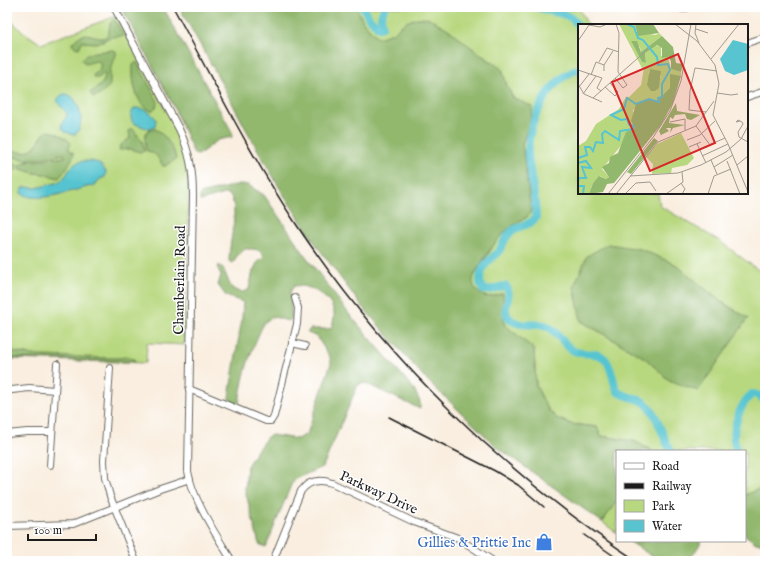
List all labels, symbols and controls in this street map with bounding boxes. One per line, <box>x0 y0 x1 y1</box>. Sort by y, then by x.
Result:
inset map <box>578 24 748 194</box>
street label: Chamberlain Road <box>170 225 190 335</box>
legend <box>616 450 746 542</box>
text: Road <box>652 459 680 474</box>
street label: Parkway Drive <box>337 467 421 519</box>
text: Railway <box>652 479 691 494</box>
text: Park <box>652 499 675 514</box>
scale bar <box>28 516 96 542</box>
text: Water <box>652 519 683 534</box>
text: 100 m <box>34 523 62 538</box>
shop icon: Gillies & Prittie Inc <box>534 532 554 552</box>
place label: Gillies & Prittie Inc <box>418 534 531 552</box>

